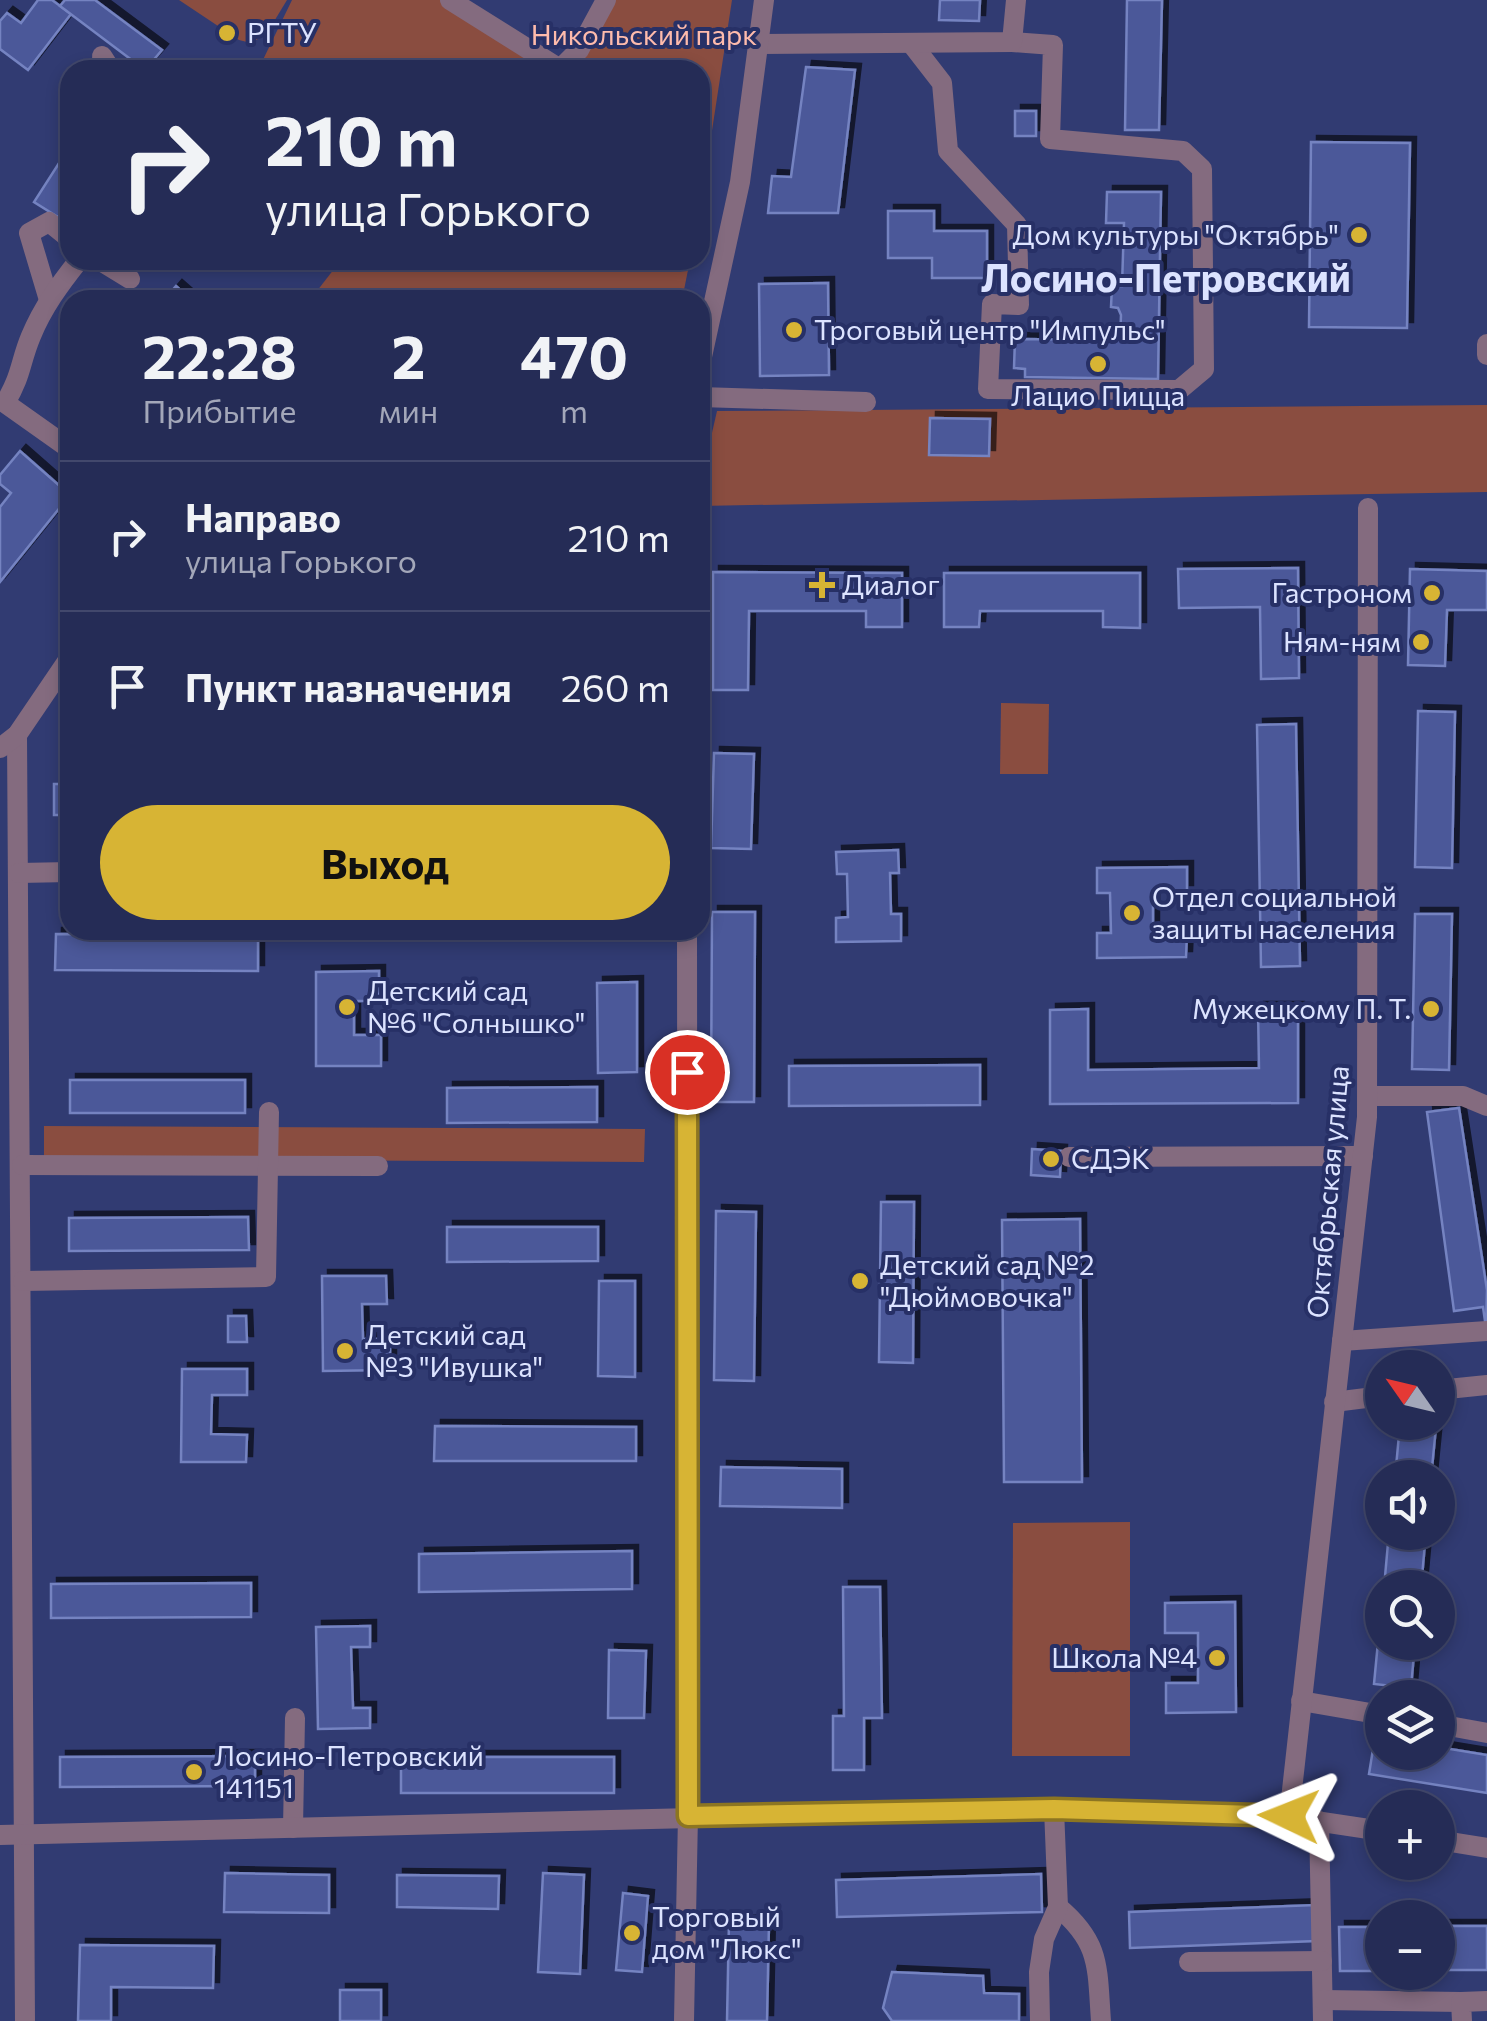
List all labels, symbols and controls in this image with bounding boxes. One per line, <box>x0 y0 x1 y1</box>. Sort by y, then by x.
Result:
place label: РГТУ <box>247 15 317 49</box>
park label: Никольский парк <box>531 17 757 51</box>
marker: РГТУ <box>216 22 238 44</box>
text: 210 m <box>265 95 457 180</box>
icon: right <box>100 100 230 230</box>
text: улица Горького <box>265 180 591 235</box>
place label: Дом культуры "Октябрь" <box>1012 217 1339 251</box>
marker: Дом культуры "Октябрь" <box>1348 224 1370 246</box>
district label: Лосино-Петровский <box>981 253 1351 300</box>
place label: Троговый центр "Импульс" <box>814 312 1166 346</box>
text: 22:28 <box>142 318 297 391</box>
text: 2 <box>391 318 426 391</box>
text: 470 <box>520 318 628 391</box>
marker: Троговый центр "Импульс" <box>783 319 805 341</box>
marker: Лацио Пицца <box>1087 353 1109 375</box>
place label: Лацио Пицца <box>1011 378 1185 412</box>
text: Прибытие <box>142 390 296 430</box>
text: мин <box>379 390 438 430</box>
text: m <box>560 390 588 430</box>
text: Направо <box>185 493 341 540</box>
icon: right <box>100 509 155 564</box>
text: 210 m <box>567 513 670 560</box>
text: улица Горького <box>185 540 417 580</box>
place label: Диалог <box>842 567 940 601</box>
marker: Диалог <box>811 574 833 596</box>
place label: Гастроном <box>1271 575 1412 609</box>
marker: Гастроном <box>1421 582 1443 604</box>
place label: Ням-ням <box>1283 624 1401 658</box>
marker: Ням-ням <box>1410 631 1432 653</box>
icon: arrive <box>100 659 155 714</box>
text: Пункт назначения <box>185 663 512 710</box>
text: 260 m <box>561 663 670 710</box>
button: Выход <box>100 805 670 920</box>
place label: Отдел социальной защиты населения <box>1152 879 1397 945</box>
marker: Отдел социальной защиты населения <box>1121 902 1143 924</box>
place label: Детский сад №6 "Солнышко" <box>367 973 585 1039</box>
place label: Мужецкому П. Т. <box>1192 991 1411 1025</box>
marker: Детский сад №6 "Солнышко" <box>336 996 358 1018</box>
marker: Мужецкому П. Т. <box>1420 998 1442 1020</box>
pin <box>645 1030 730 1115</box>
icon: arrive <box>660 1045 715 1100</box>
street label: Октябрьская улица <box>1299 1064 1355 1320</box>
place label: СДЭК <box>1071 1141 1150 1175</box>
marker: СДЭК <box>1040 1148 1062 1170</box>
place label: Детский сад №2 "Дюймовочка" <box>880 1247 1094 1313</box>
marker: Детский сад №2 "Дюймовочка" <box>849 1270 871 1292</box>
place label: Детский сад №3 "Ивушка" <box>365 1317 543 1383</box>
marker: Детский сад №3 "Ивушка" <box>334 1340 356 1362</box>
north arrow <box>1365 1350 1455 1440</box>
map controls <box>1365 1350 1455 1990</box>
button: sound <box>1365 1460 1455 1550</box>
button: search <box>1365 1570 1455 1660</box>
place label: Школа №4 <box>1051 1640 1197 1674</box>
marker: Школа №4 <box>1206 1647 1228 1669</box>
button: layers <box>1365 1680 1455 1770</box>
place label: Лосино-Петровский 141151 <box>214 1738 484 1804</box>
marker: Лосино-Петровский 141151 <box>183 1761 205 1783</box>
position arrow <box>1237 1764 1341 1868</box>
button: + <box>1365 1790 1455 1880</box>
place label: Торговый дом "Люкс" <box>652 1899 802 1965</box>
button: − <box>1365 1900 1455 1990</box>
marker: Торговый дом "Люкс" <box>621 1922 643 1944</box>

